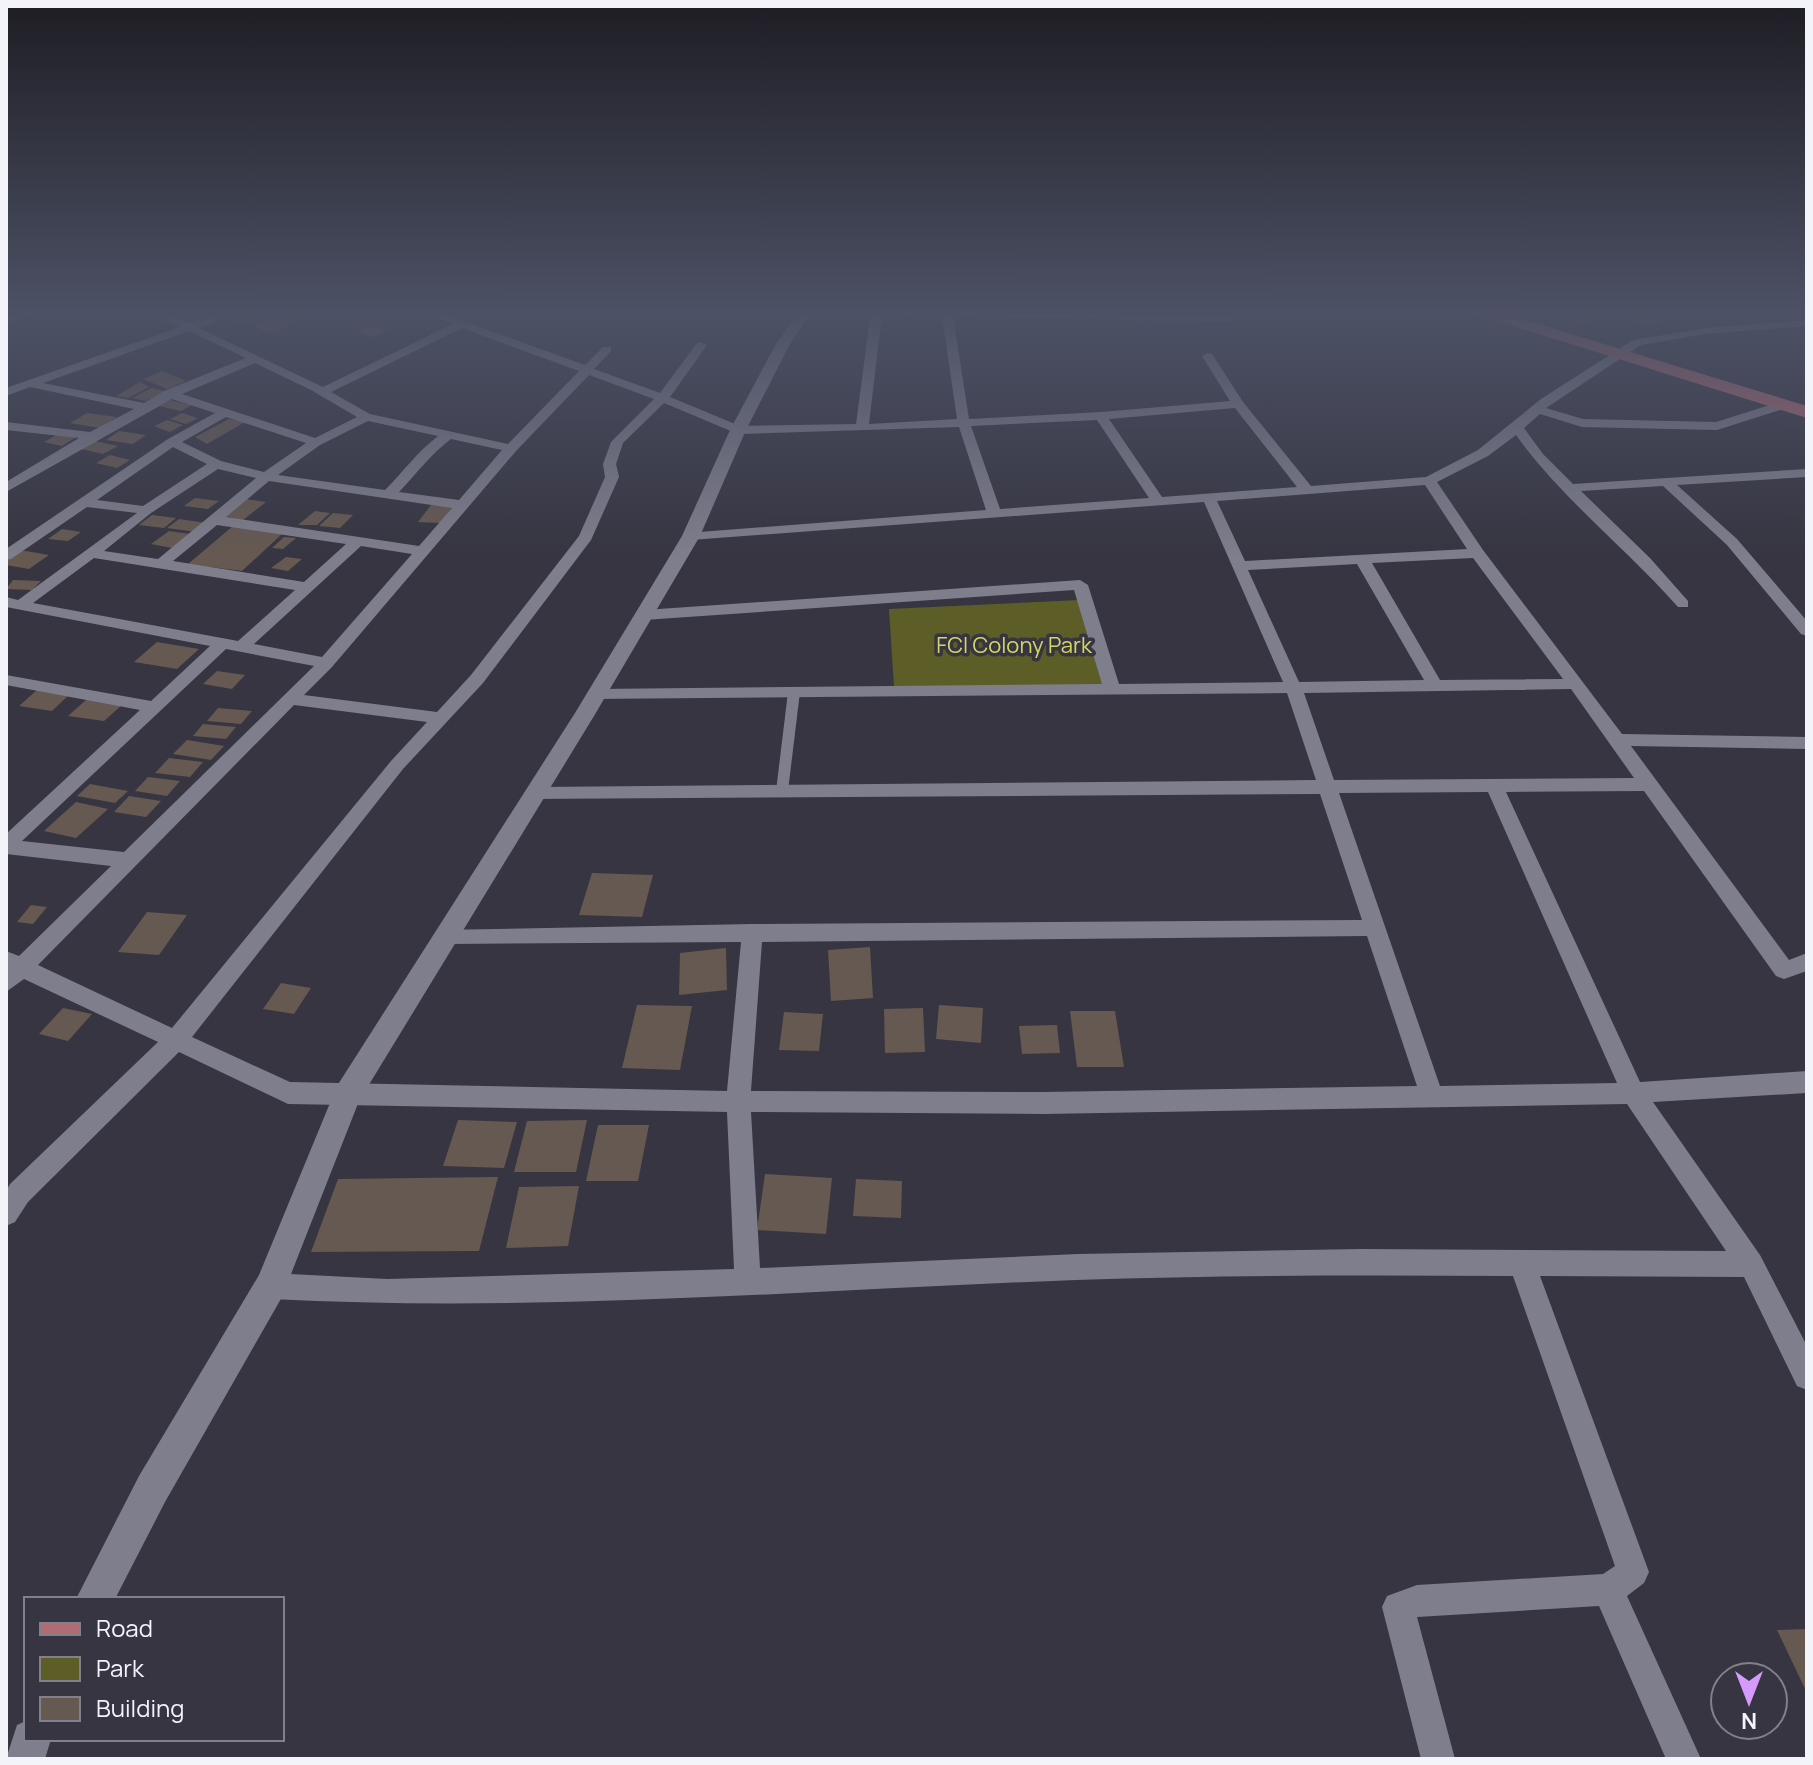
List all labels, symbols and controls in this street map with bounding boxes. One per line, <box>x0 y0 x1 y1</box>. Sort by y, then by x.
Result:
park label: FCI Colony Park <box>936 630 1093 660</box>
legend <box>24 1597 284 1741</box>
text: Road <box>96 1611 153 1644</box>
text: Park <box>96 1651 145 1684</box>
north arrow <box>1709 1661 1789 1741</box>
text: Building <box>96 1691 184 1724</box>
text: N <box>1741 1706 1757 1736</box>

